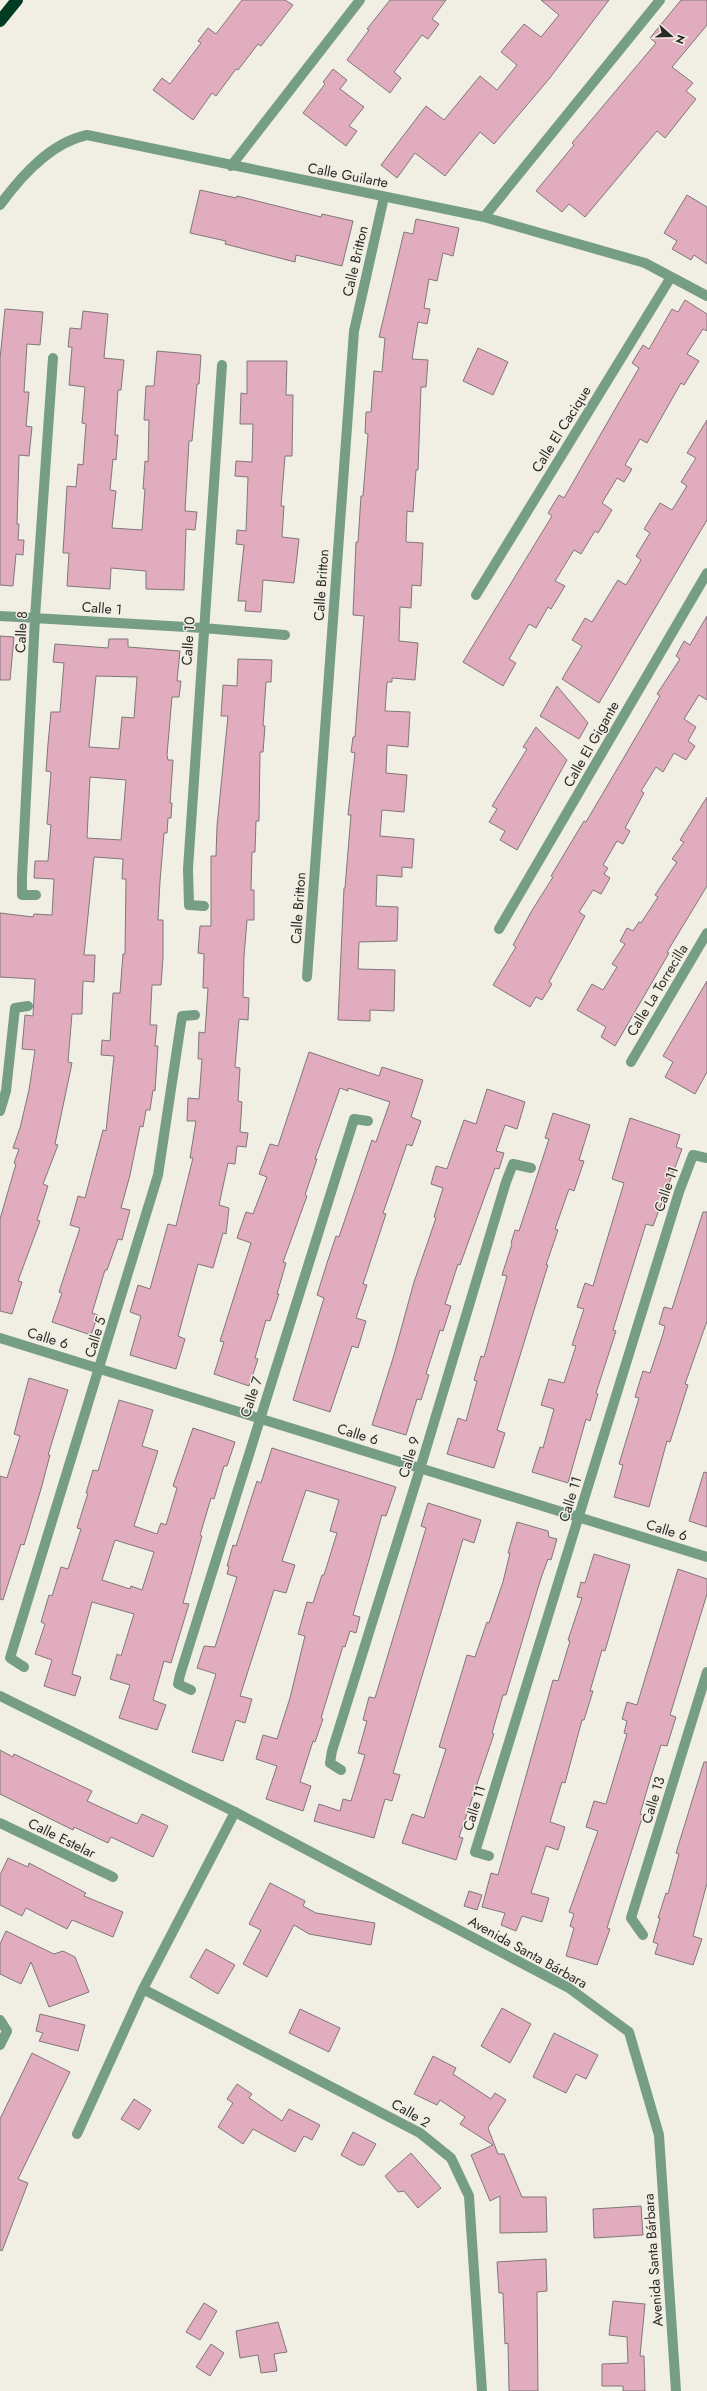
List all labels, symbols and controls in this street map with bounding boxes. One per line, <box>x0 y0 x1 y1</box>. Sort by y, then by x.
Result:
north arrow <box>651 16 691 56</box>
text: N <box>671 33 689 46</box>
street label: Calle Guilarte <box>306 157 390 193</box>
street label: Calle Britton <box>337 224 373 298</box>
street label: Calle El Cacique <box>526 382 596 476</box>
street label: Calle Britton <box>309 548 333 622</box>
street label: Calle 1 <box>81 597 123 619</box>
street label: Calle 8 <box>10 611 32 653</box>
street label: Calle 10 <box>176 616 200 666</box>
street label: Calle El Gigante <box>558 697 624 791</box>
street label: Calle Britton <box>286 871 310 945</box>
street label: Calle La Torrecilla <box>622 940 692 1040</box>
street label: Calle 11 <box>649 1164 683 1214</box>
street label: Calle 5 <box>79 1314 111 1360</box>
street label: Calle 6 <box>25 1322 71 1354</box>
street label: Calle 7 <box>235 1374 267 1420</box>
street label: Calle 6 <box>335 1418 381 1450</box>
street label: Calle 9 <box>393 1434 425 1480</box>
street label: Calle 11 <box>554 1474 586 1524</box>
street label: Calle 6 <box>644 1514 690 1546</box>
street label: Calle 13 <box>636 1774 670 1826</box>
street label: Calle 11 <box>458 1783 490 1833</box>
street label: Calle Estelar <box>25 1813 99 1863</box>
street label: Avenida Santa Bárbara <box>465 1911 591 1993</box>
street label: Calle 2 <box>388 2094 434 2132</box>
street label: Avenida Santa Bárbara <box>638 2193 668 2327</box>

